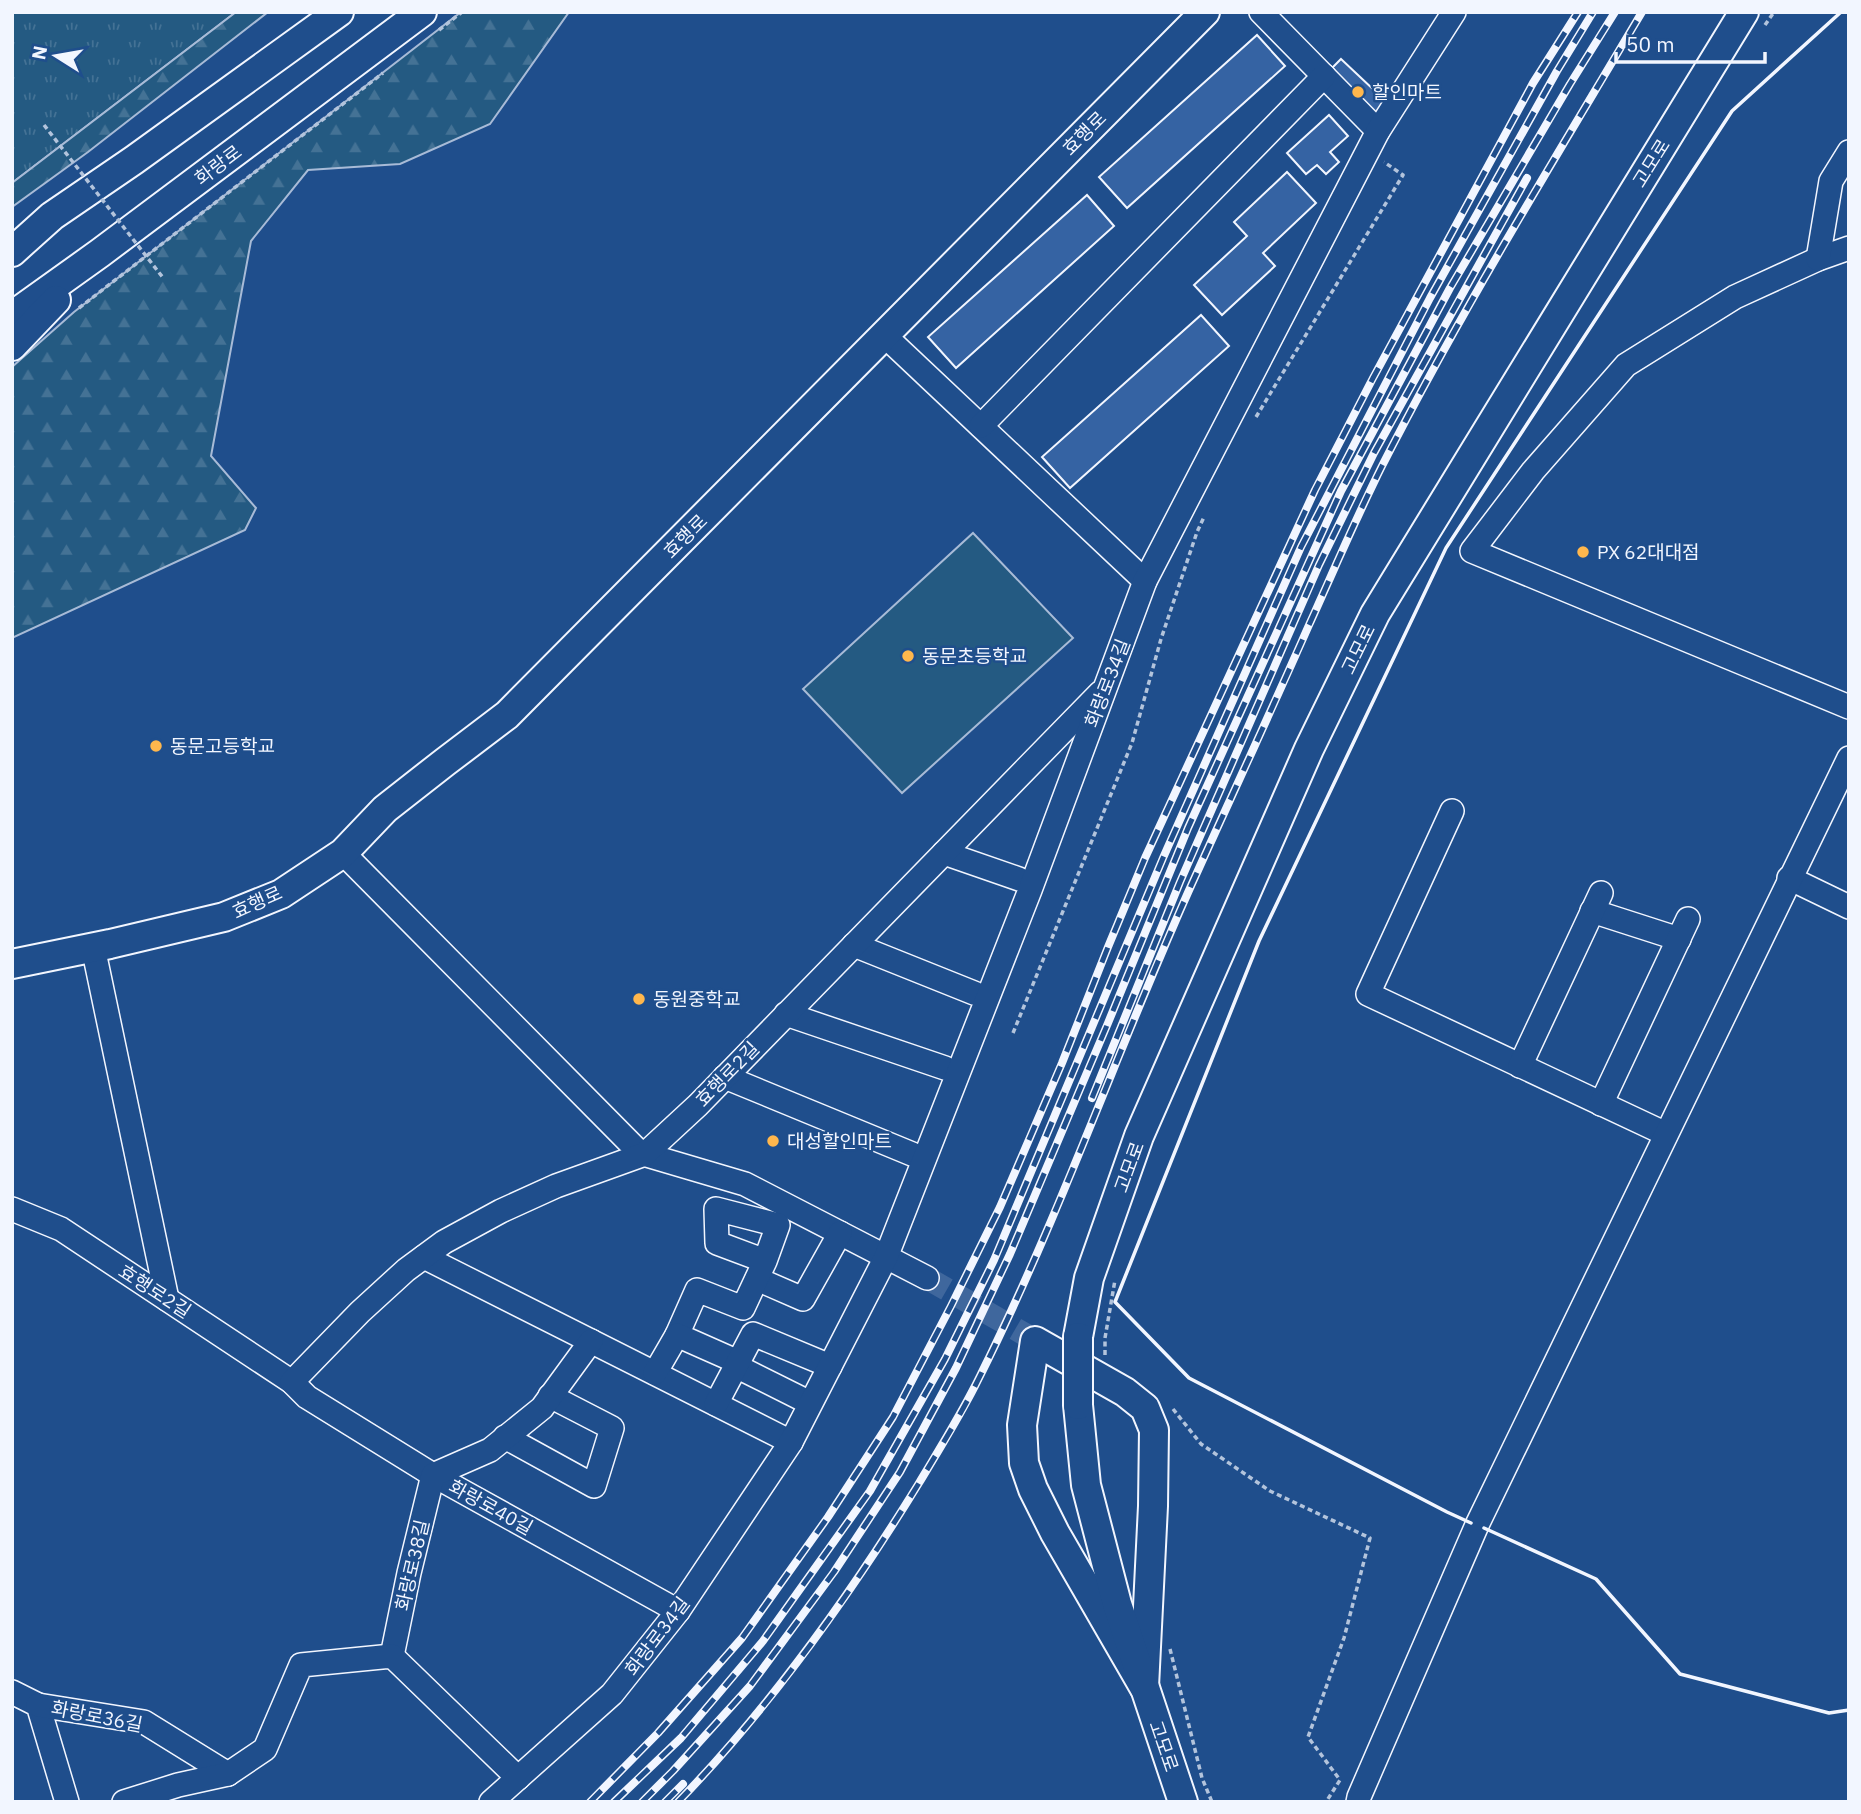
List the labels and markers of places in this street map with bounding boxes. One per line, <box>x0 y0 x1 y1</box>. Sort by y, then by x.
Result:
place label: 할인마트 <box>1372 80 1442 104</box>
marker: 할인마트 <box>1350 84 1366 100</box>
place label: PX 62대대점 <box>1597 540 1700 564</box>
marker: PX 62대대점 <box>1575 544 1591 560</box>
place label: 동문초등학교 <box>922 644 1027 668</box>
marker: 동문초등학교 <box>900 648 916 664</box>
place label: 동문고등학교 <box>170 734 275 758</box>
marker: 동문고등학교 <box>148 738 164 754</box>
place label: 동원중학교 <box>653 987 740 1011</box>
marker: 동원중학교 <box>631 991 647 1007</box>
place label: 대성할인마트 <box>787 1129 892 1153</box>
marker: 대성할인마트 <box>765 1133 781 1149</box>

